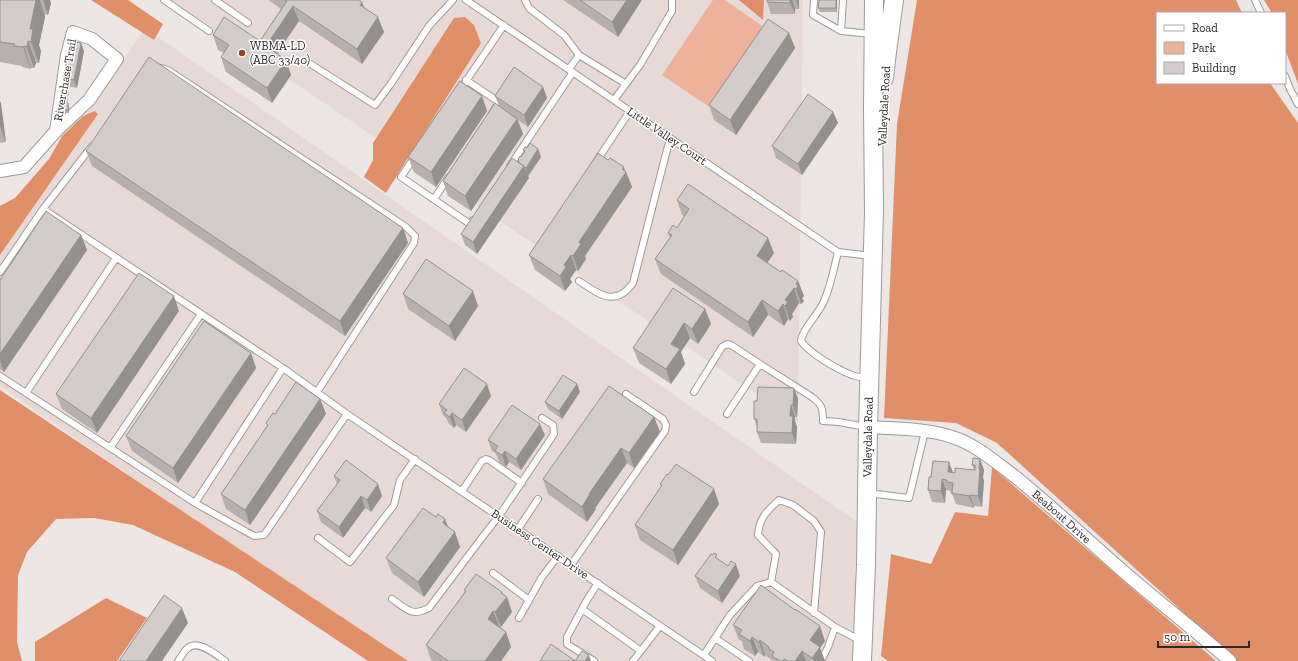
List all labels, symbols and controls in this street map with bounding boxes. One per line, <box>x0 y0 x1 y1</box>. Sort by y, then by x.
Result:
legend <box>1156 12 1286 84</box>
text: Road <box>1192 21 1218 35</box>
street label: Riverchase Trail <box>51 38 79 122</box>
place label: WBMA-LD (ABC 33/40) <box>250 39 310 67</box>
text: Park <box>1192 41 1217 55</box>
marker: WBMA-LD (ABC 33/40) <box>237 48 247 58</box>
text: Building <box>1192 61 1236 75</box>
street label: Valleydale Road <box>875 65 893 147</box>
street label: Little Valley Court <box>624 104 710 168</box>
street label: Valleydale Road <box>860 396 876 478</box>
street label: Beabout Drive <box>1029 487 1094 546</box>
street label: Business Center Drive <box>489 506 592 582</box>
scale bar <box>1158 623 1249 649</box>
text: 50 m <box>1164 630 1191 644</box>

